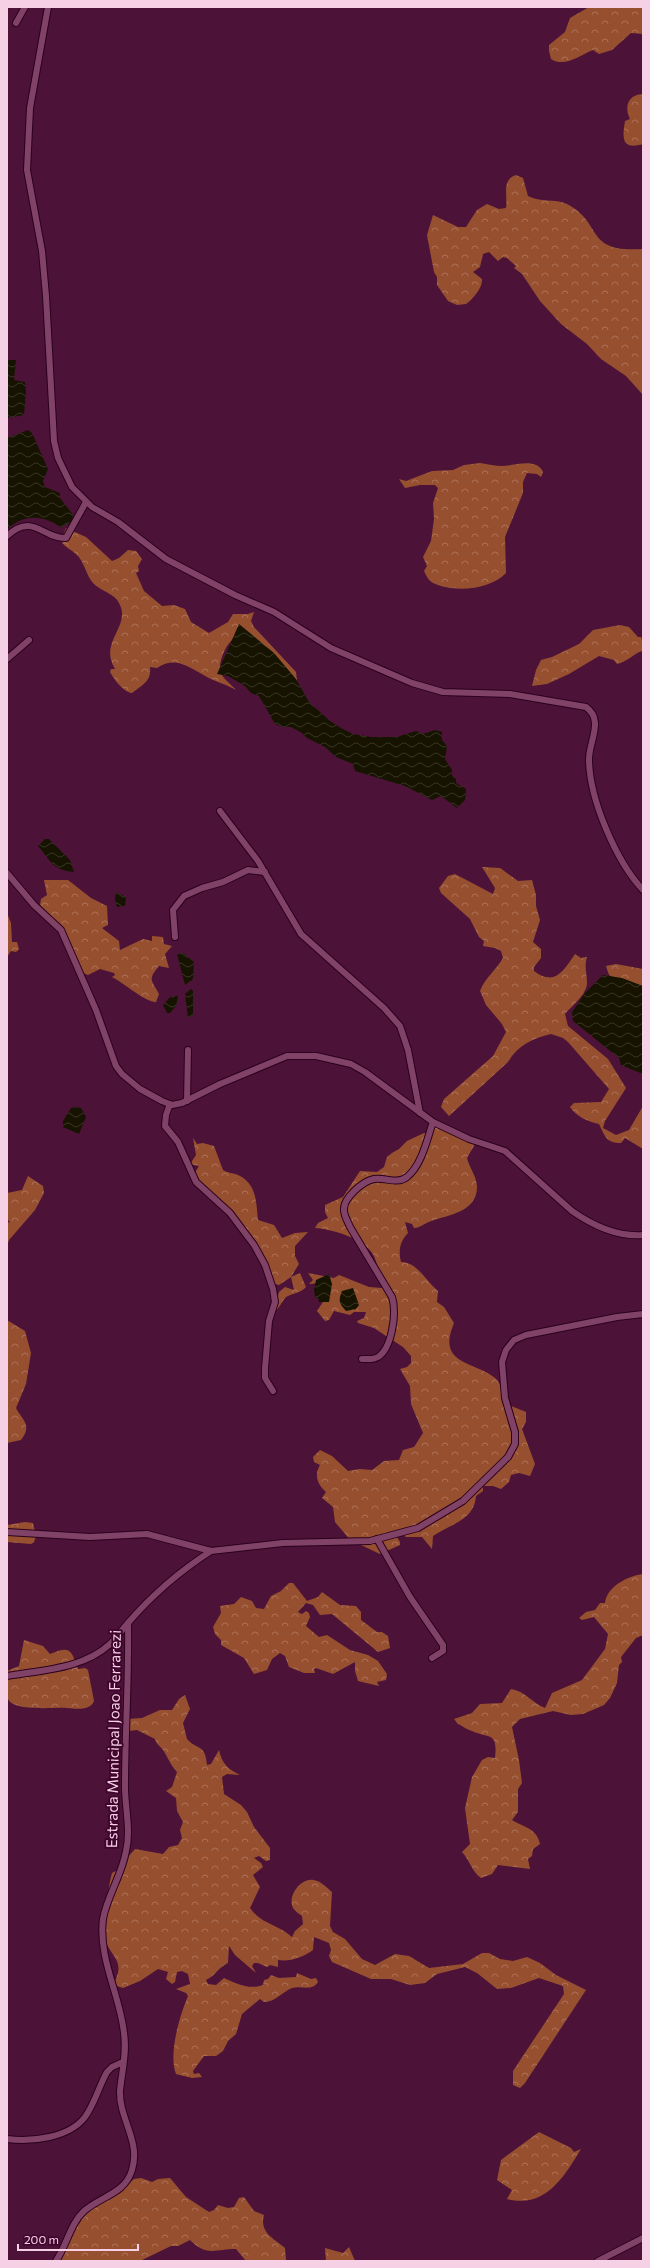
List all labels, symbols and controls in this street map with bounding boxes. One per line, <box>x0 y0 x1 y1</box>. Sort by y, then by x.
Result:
street label: Estrada Municipal Joao Ferrarezi <box>102 1630 124 1848</box>
scale bar <box>18 2226 138 2252</box>
text: 200 m <box>24 2232 59 2246</box>

